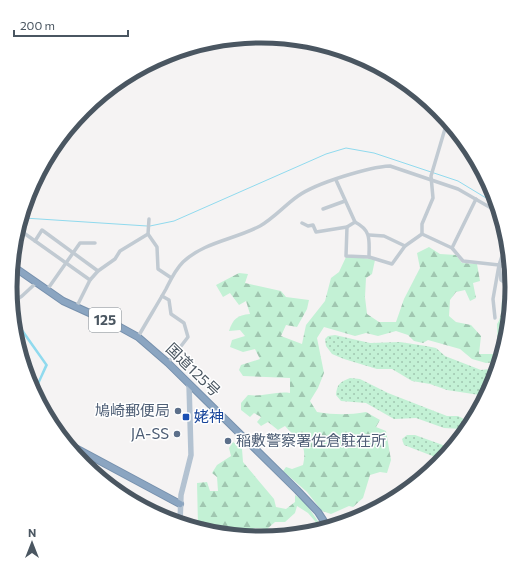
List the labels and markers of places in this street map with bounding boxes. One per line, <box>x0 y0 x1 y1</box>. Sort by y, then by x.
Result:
place label: 鳩崎郵便局 <box>95 401 170 419</box>
marker: 鳩崎郵便局 <box>173 406 183 416</box>
place label: 姥神 <box>194 407 224 425</box>
marker: 姥神 <box>181 412 191 422</box>
place label: JA-SS <box>131 424 169 442</box>
marker: JA-SS <box>172 429 182 439</box>
place label: 稲敷警察署佐倉駐在所 <box>236 431 386 449</box>
marker: 稲敷警察署佐倉駐在所 <box>223 436 233 446</box>

